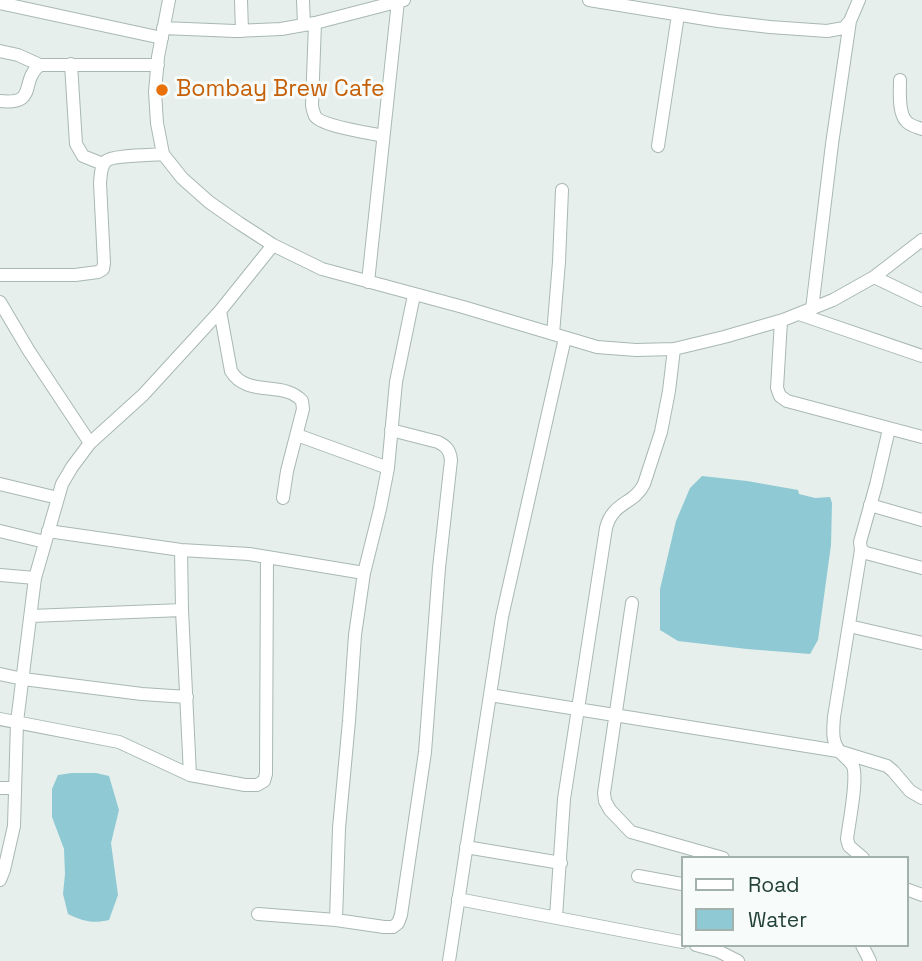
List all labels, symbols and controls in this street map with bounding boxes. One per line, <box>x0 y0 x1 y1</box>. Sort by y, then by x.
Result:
place label: Bombay Brew Cafe <box>176 76 385 104</box>
marker: Bombay Brew Cafe <box>154 82 170 98</box>
legend <box>680 856 908 947</box>
text: Road <box>748 871 800 898</box>
text: Water <box>748 906 807 933</box>

